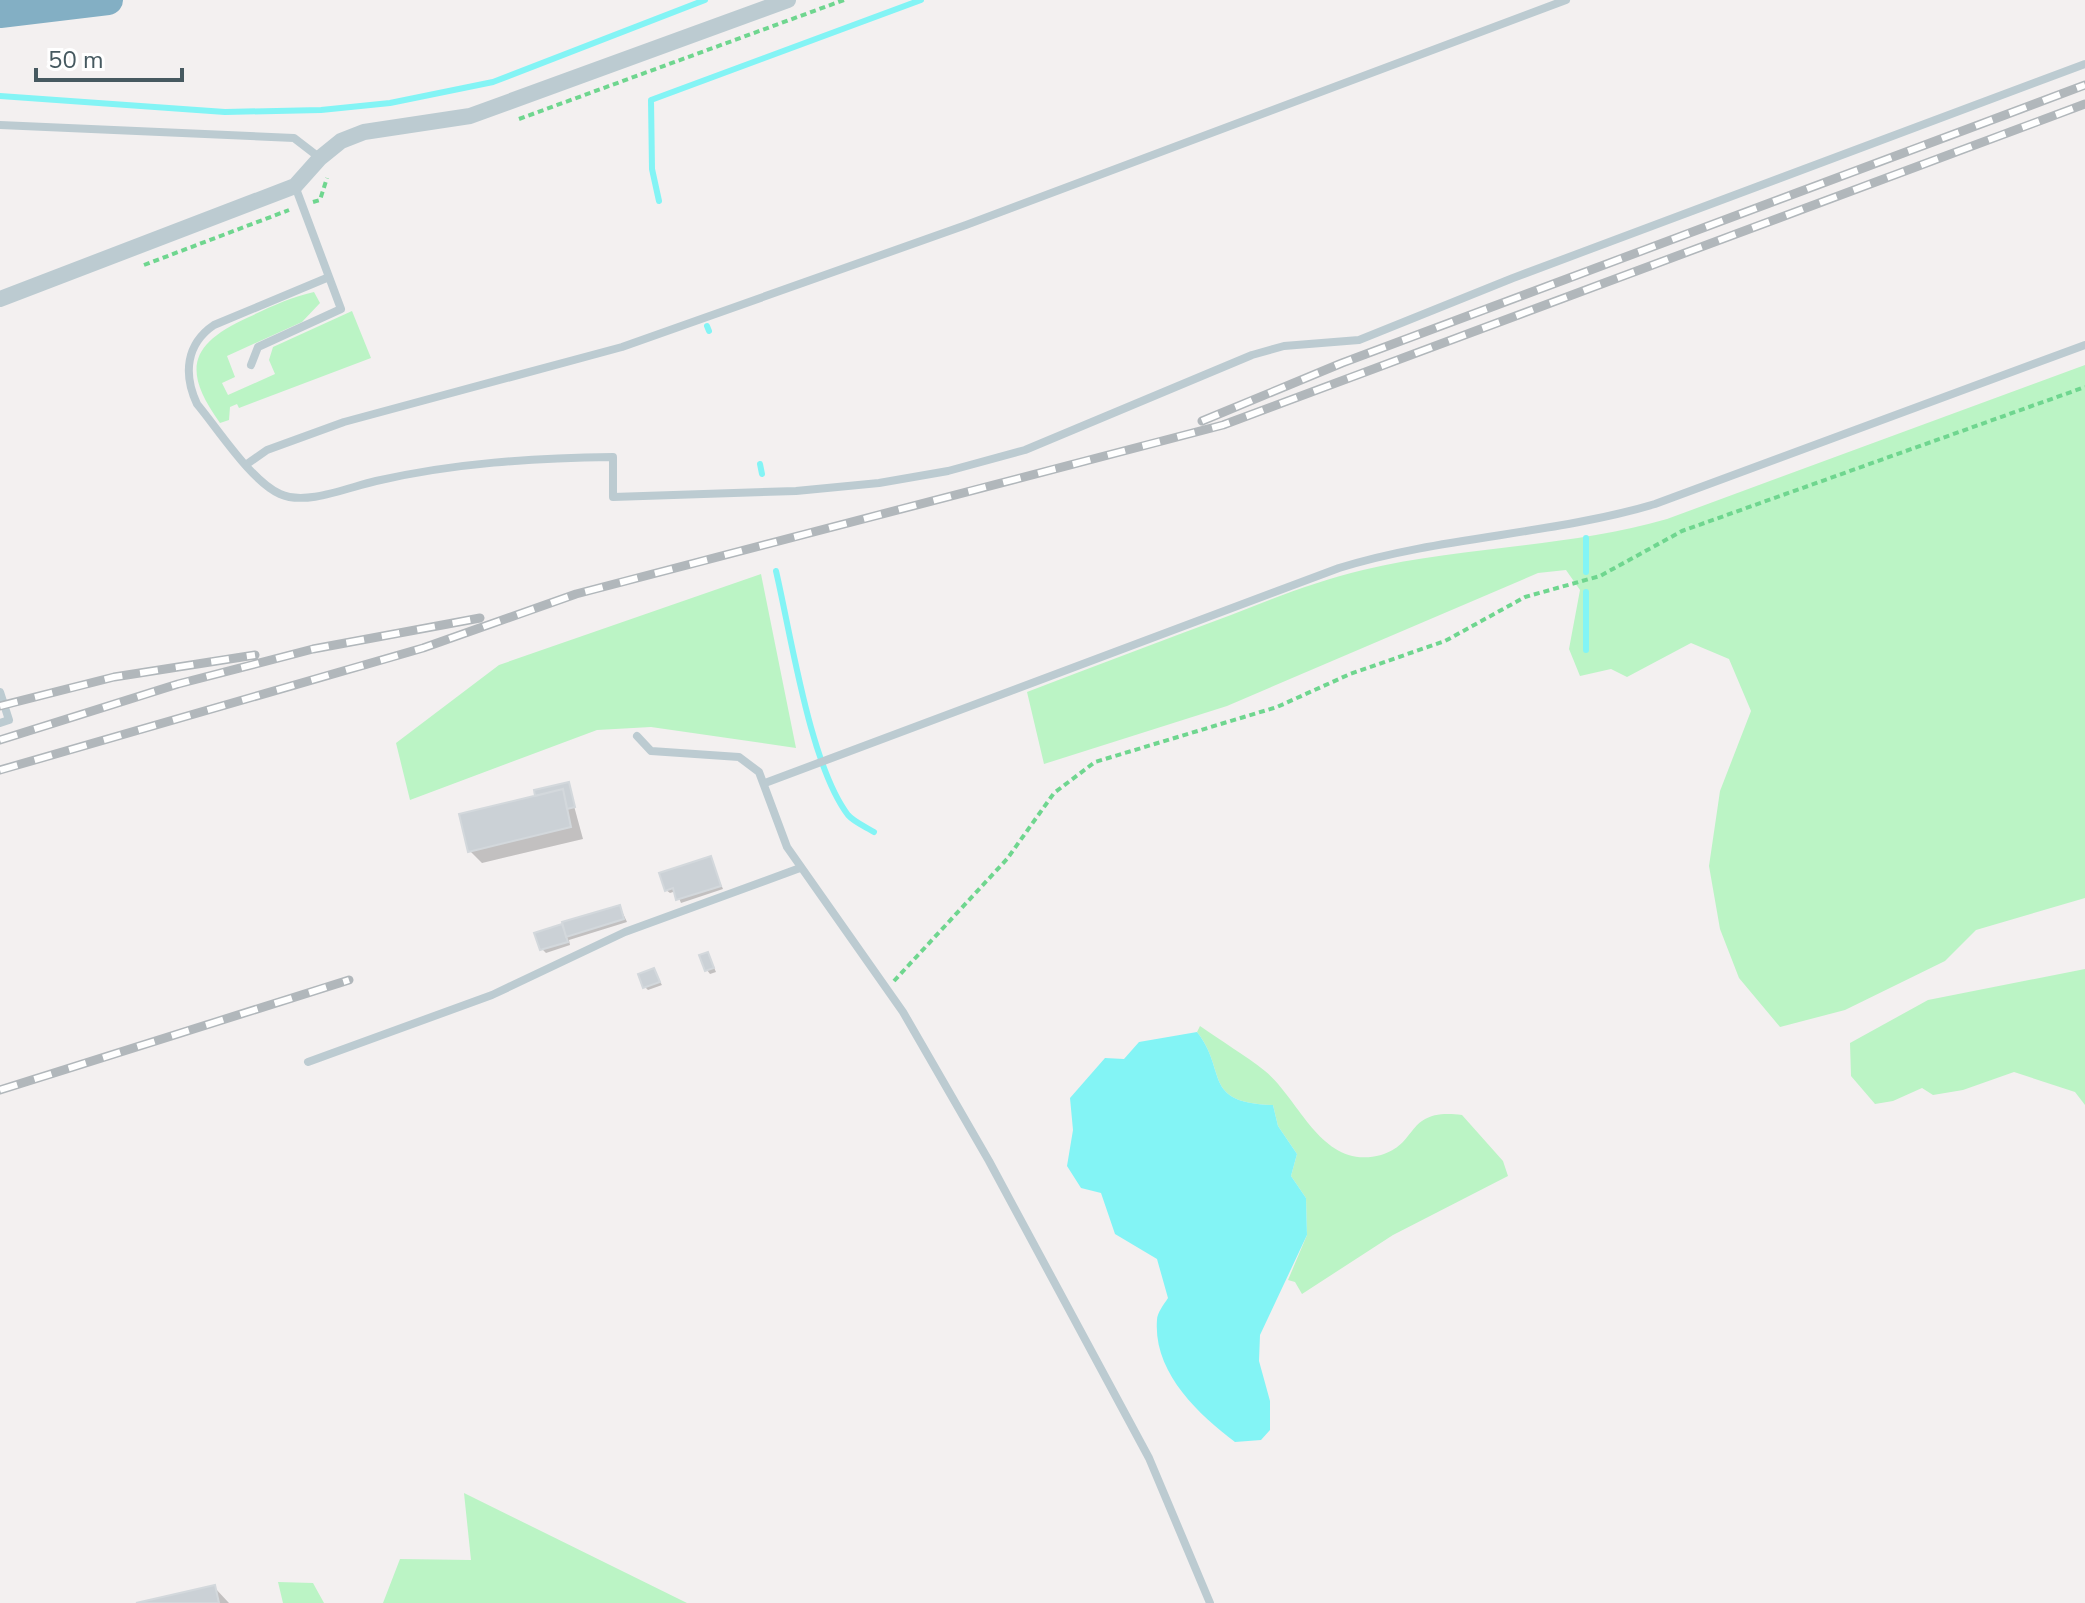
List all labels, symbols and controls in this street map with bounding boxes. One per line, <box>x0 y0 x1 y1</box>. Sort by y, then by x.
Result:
scale bar <box>36 32 182 82</box>
text: 50 m <box>48 44 104 76</box>

